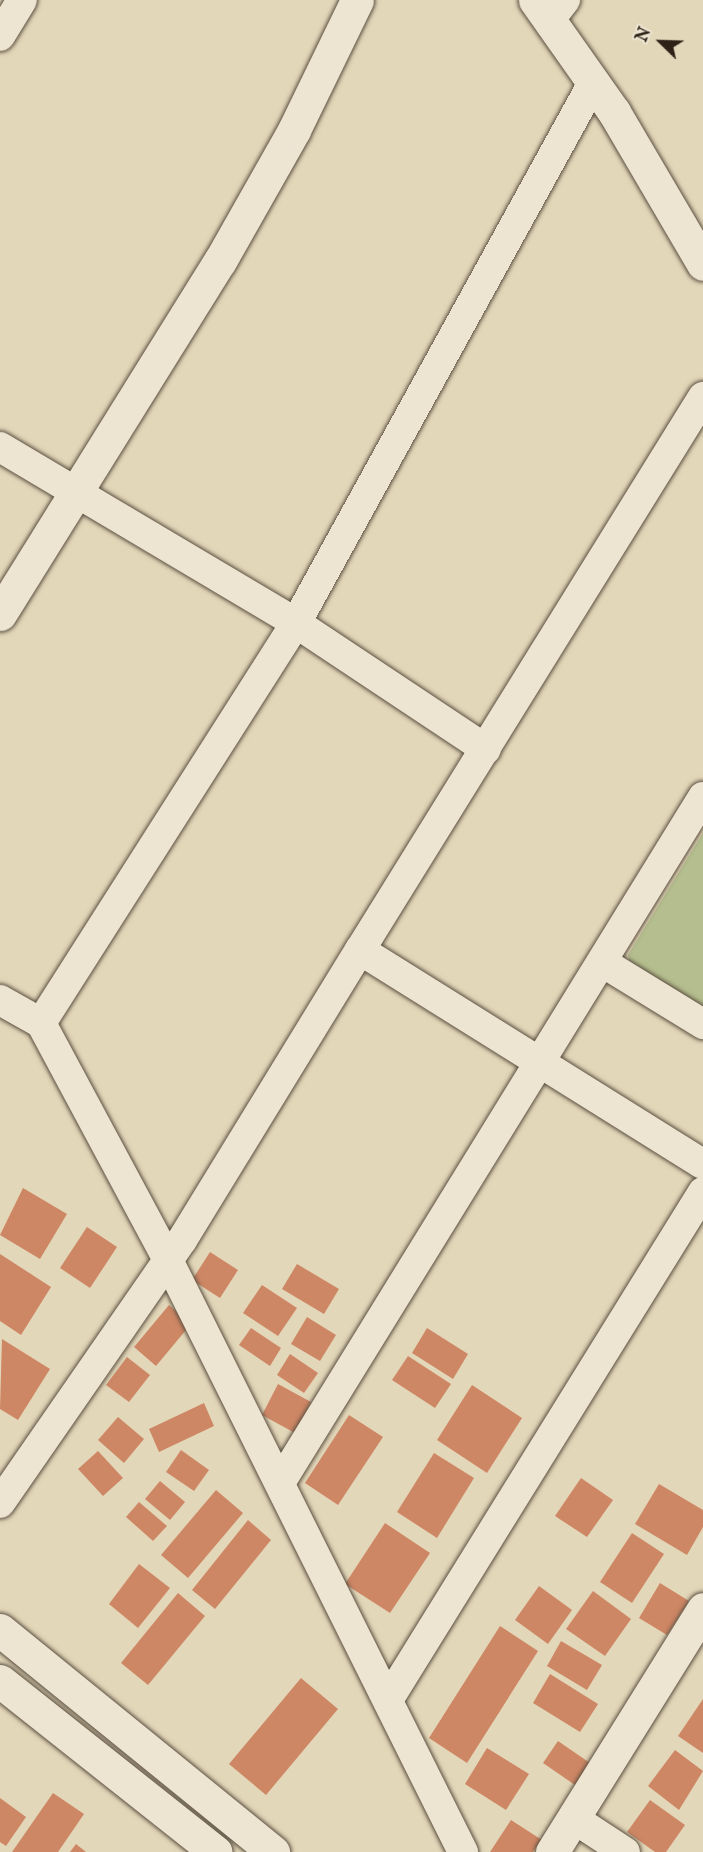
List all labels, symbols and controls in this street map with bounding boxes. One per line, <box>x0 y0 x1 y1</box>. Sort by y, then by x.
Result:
north arrow <box>631 12 691 72</box>
text: N <box>633 25 656 45</box>

